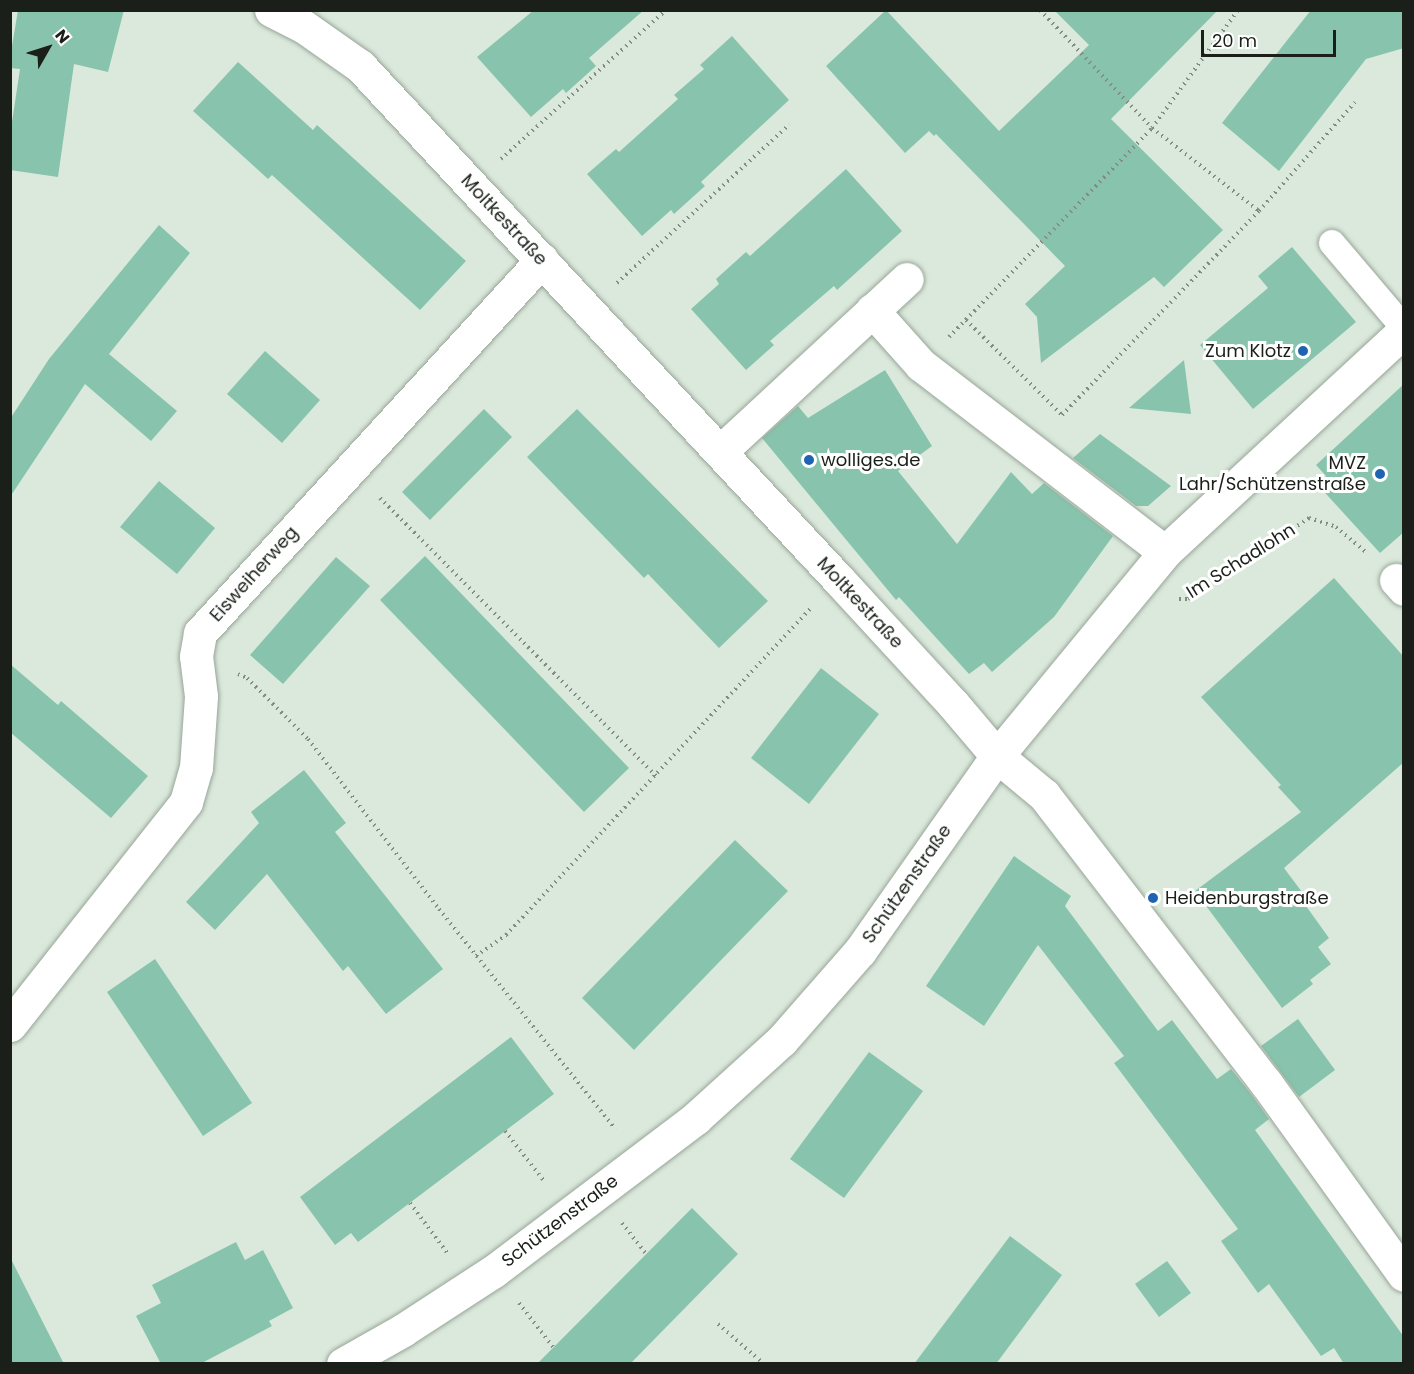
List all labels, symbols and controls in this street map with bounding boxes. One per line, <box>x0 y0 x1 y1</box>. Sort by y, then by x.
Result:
north arrow <box>18 18 78 78</box>
scale bar <box>1204 18 1339 56</box>
text: N <box>50 24 75 48</box>
text: 20 m <box>1212 28 1257 53</box>
street label: Moltkestraße <box>456 170 552 270</box>
place label: Zum Klotz <box>1205 340 1291 362</box>
marker: Zum Klotz <box>1296 344 1310 358</box>
place label: wolliges.de <box>821 449 920 471</box>
marker: wolliges.de <box>802 453 816 467</box>
place label: MVZ Lahr/Schützenstraße <box>1179 453 1366 496</box>
marker: MVZ Lahr/Schützenstraße <box>1371 465 1389 483</box>
street label: Im Schadlohn <box>1183 519 1299 603</box>
street label: Eisweiherweg <box>206 522 302 626</box>
street label: Moltkestraße <box>812 553 908 653</box>
street label: Schützenstraße <box>858 820 956 948</box>
place label: Heidenburgstraße <box>1165 887 1329 909</box>
marker: Heidenburgstraße <box>1146 891 1160 905</box>
street label: Schützenstraße <box>498 1170 622 1272</box>

